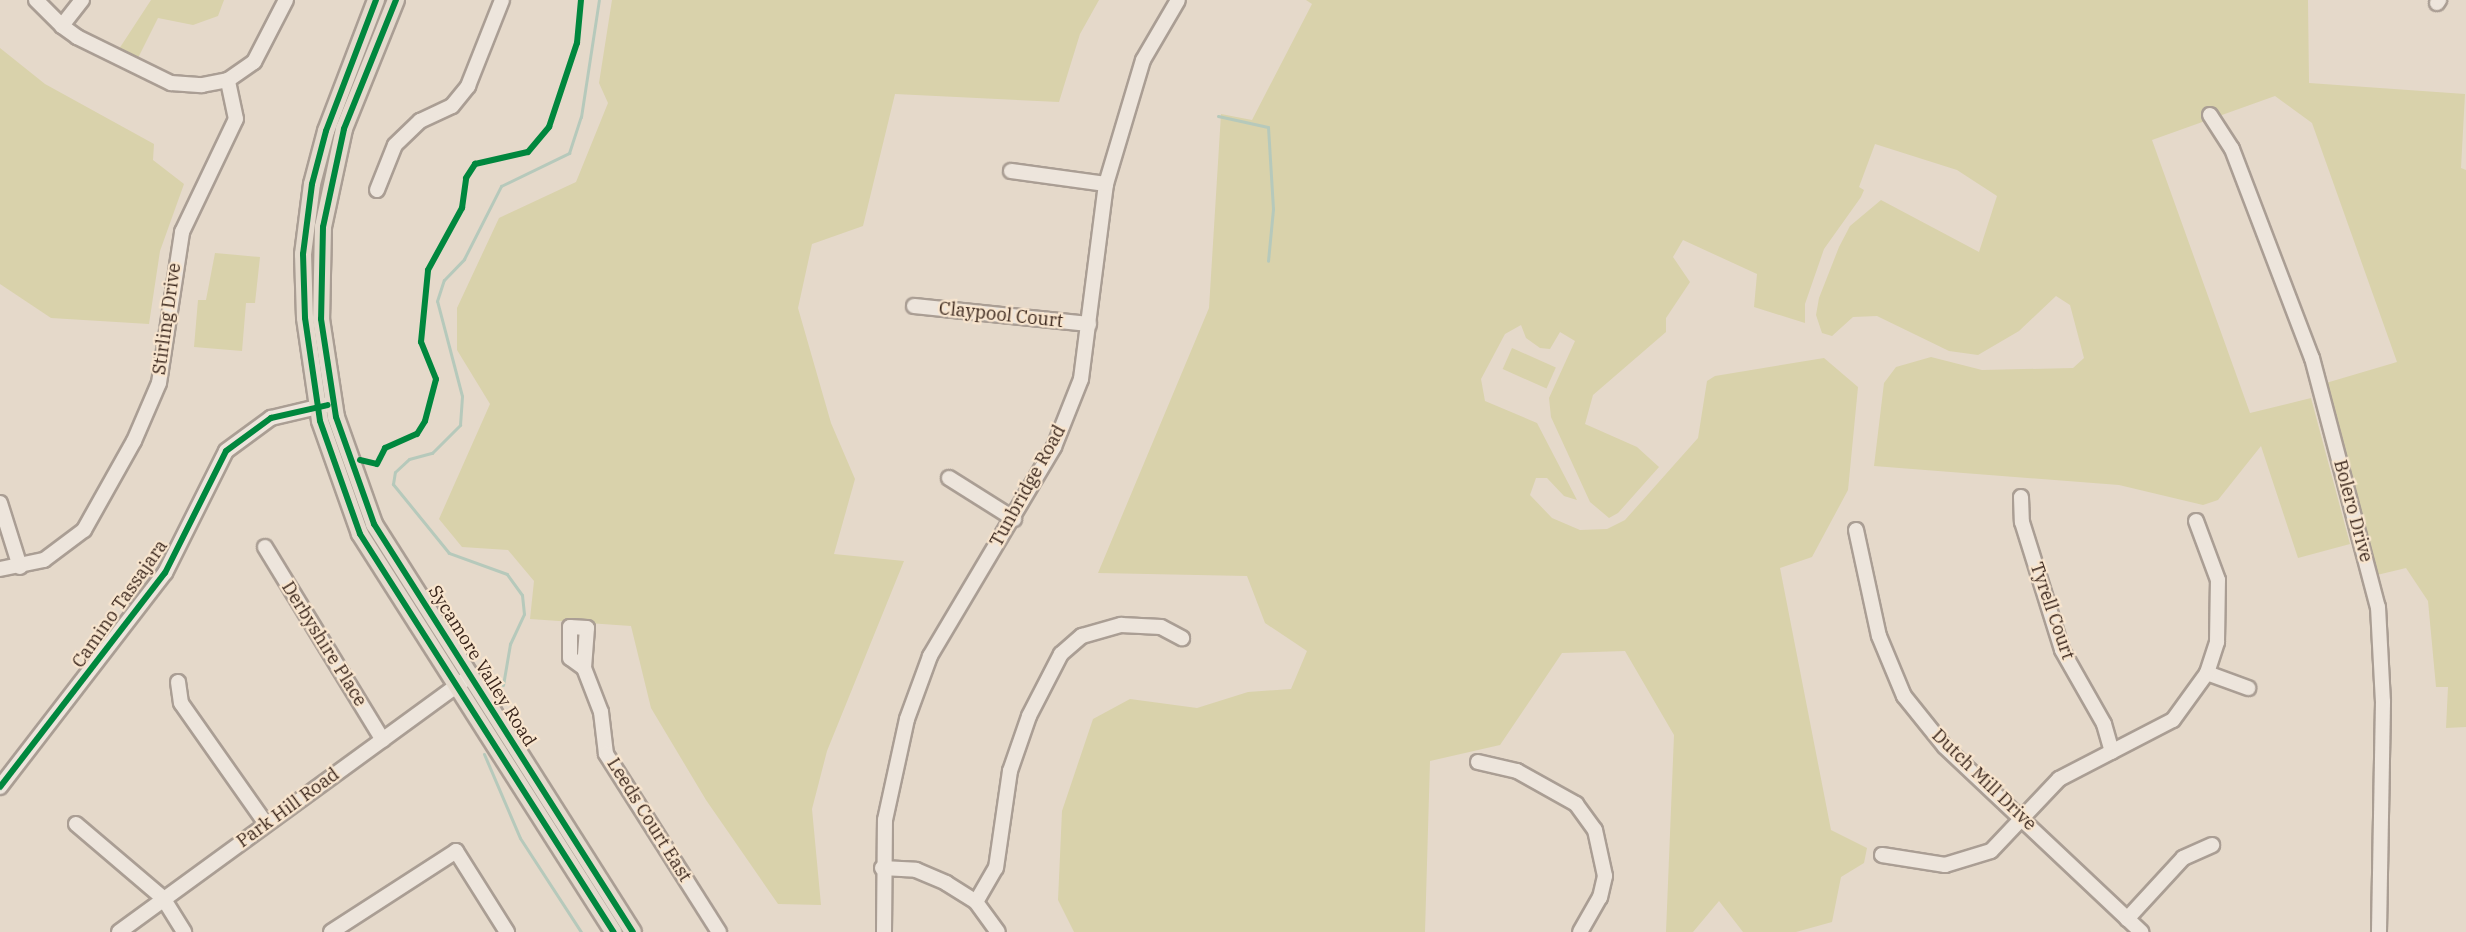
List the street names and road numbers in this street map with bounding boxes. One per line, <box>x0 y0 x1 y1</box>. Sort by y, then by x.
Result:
street label: Stirling Drive <box>148 262 186 376</box>
street label: Claypool Court <box>938 298 1064 332</box>
street label: Tunbridge Road <box>986 421 1070 551</box>
street label: Bolero Drive <box>2329 457 2377 565</box>
street label: Camino Tassajara <box>68 536 172 672</box>
street label: Tyrell Court <box>2025 560 2079 662</box>
street label: Derbyshire Place <box>277 578 371 710</box>
street label: Sycamore Valley Road <box>424 581 540 751</box>
street label: Dutch Mill Drive <box>1927 725 2041 835</box>
street label: Leeds Court East <box>602 754 696 886</box>
street label: Park Hill Road <box>233 764 343 852</box>

